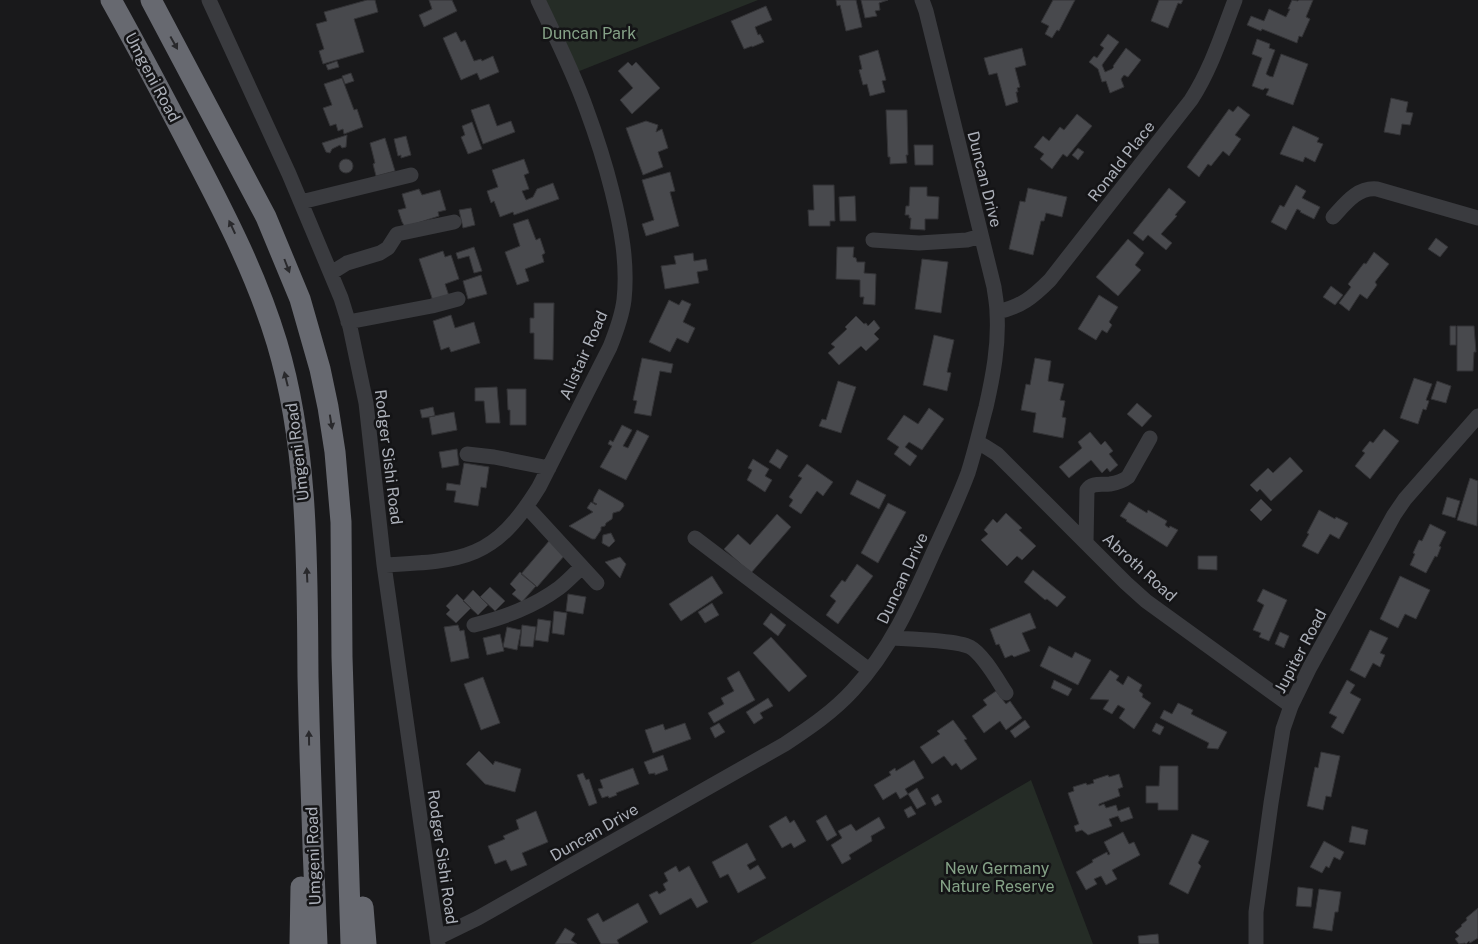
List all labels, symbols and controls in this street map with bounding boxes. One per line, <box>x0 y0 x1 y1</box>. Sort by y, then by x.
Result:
park label: Duncan Park <box>542 24 636 43</box>
street label: Umgeni Road <box>121 29 184 125</box>
one-way arrow <box>170 36 178 50</box>
street label: Ronald Place <box>1084 117 1159 205</box>
street label: Duncan Drive <box>963 129 1006 229</box>
one-way arrow <box>227 220 235 234</box>
one-way arrow <box>283 259 291 274</box>
street label: Alistair Road <box>555 308 611 403</box>
one-way arrow <box>282 372 290 387</box>
street label: Rodger Sishi Road <box>371 389 406 526</box>
street label: Umgeni Road <box>282 402 313 502</box>
one-way arrow <box>327 414 335 430</box>
street label: Abroth Road <box>1099 529 1181 606</box>
street label: Duncan Drive <box>873 530 932 627</box>
one-way arrow <box>302 567 310 583</box>
street label: Jupiter Road <box>1270 606 1330 696</box>
one-way arrow <box>305 730 313 746</box>
street label: Rodger Sishi Road <box>424 789 461 926</box>
street label: Duncan Drive <box>547 800 642 865</box>
street label: Umgeni Road <box>302 806 325 906</box>
park label: New Germany Nature Reserve <box>939 859 1055 896</box>

